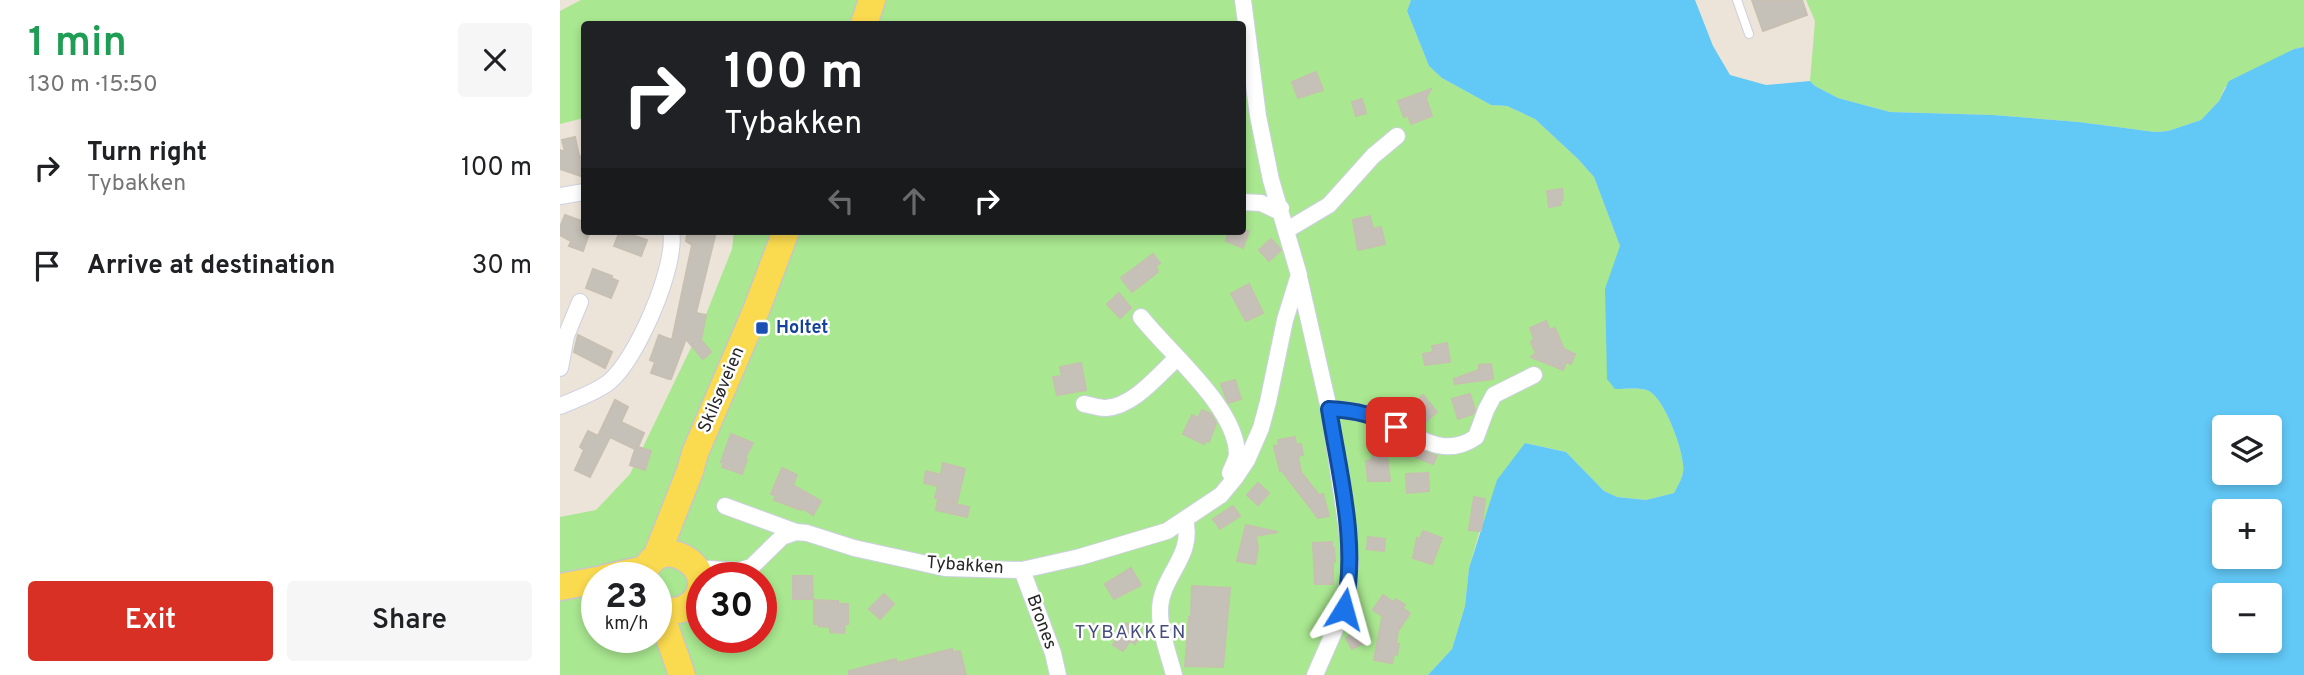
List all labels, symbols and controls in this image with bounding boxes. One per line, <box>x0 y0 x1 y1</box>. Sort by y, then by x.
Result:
text: 1 min <box>28 18 127 71</box>
button: close <box>458 23 532 97</box>
text: 100 m <box>724 44 863 106</box>
icon: right <box>609 49 700 140</box>
text: 130 m · 15:50 <box>28 71 158 100</box>
text: Tybakken <box>724 105 862 145</box>
text: Turn right <box>87 137 207 170</box>
icon: right <box>28 149 66 187</box>
text: 100 m <box>461 152 532 185</box>
text: Tybakken <box>87 170 186 199</box>
icon: left <box>822 182 860 220</box>
icon: ahead <box>895 182 933 220</box>
icon: right <box>968 182 1006 220</box>
icon: arrive <box>28 247 66 285</box>
text: Arrive at destination <box>87 250 335 283</box>
text: 30 m <box>472 250 532 283</box>
place label: Holtet <box>776 317 828 340</box>
marker: Holtet <box>754 320 770 336</box>
street label: Skilsøveien <box>694 344 750 436</box>
pin <box>1366 397 1426 457</box>
icon: arrive <box>1377 408 1415 446</box>
map controls <box>2212 415 2282 653</box>
button: layers <box>2212 415 2282 485</box>
button: + <box>2212 499 2282 569</box>
street label: Tybakken <box>925 552 1005 580</box>
speed limit sign: 30 <box>686 562 777 653</box>
position arrow <box>1307 572 1381 646</box>
text: 23 <box>605 576 648 620</box>
button: Exit <box>28 581 273 661</box>
button: Share <box>287 581 532 661</box>
button: − <box>2212 583 2282 653</box>
street label: Brones <box>1020 591 1062 653</box>
text: km/h <box>605 613 648 636</box>
district label: TYBAKKEN <box>1075 621 1187 645</box>

